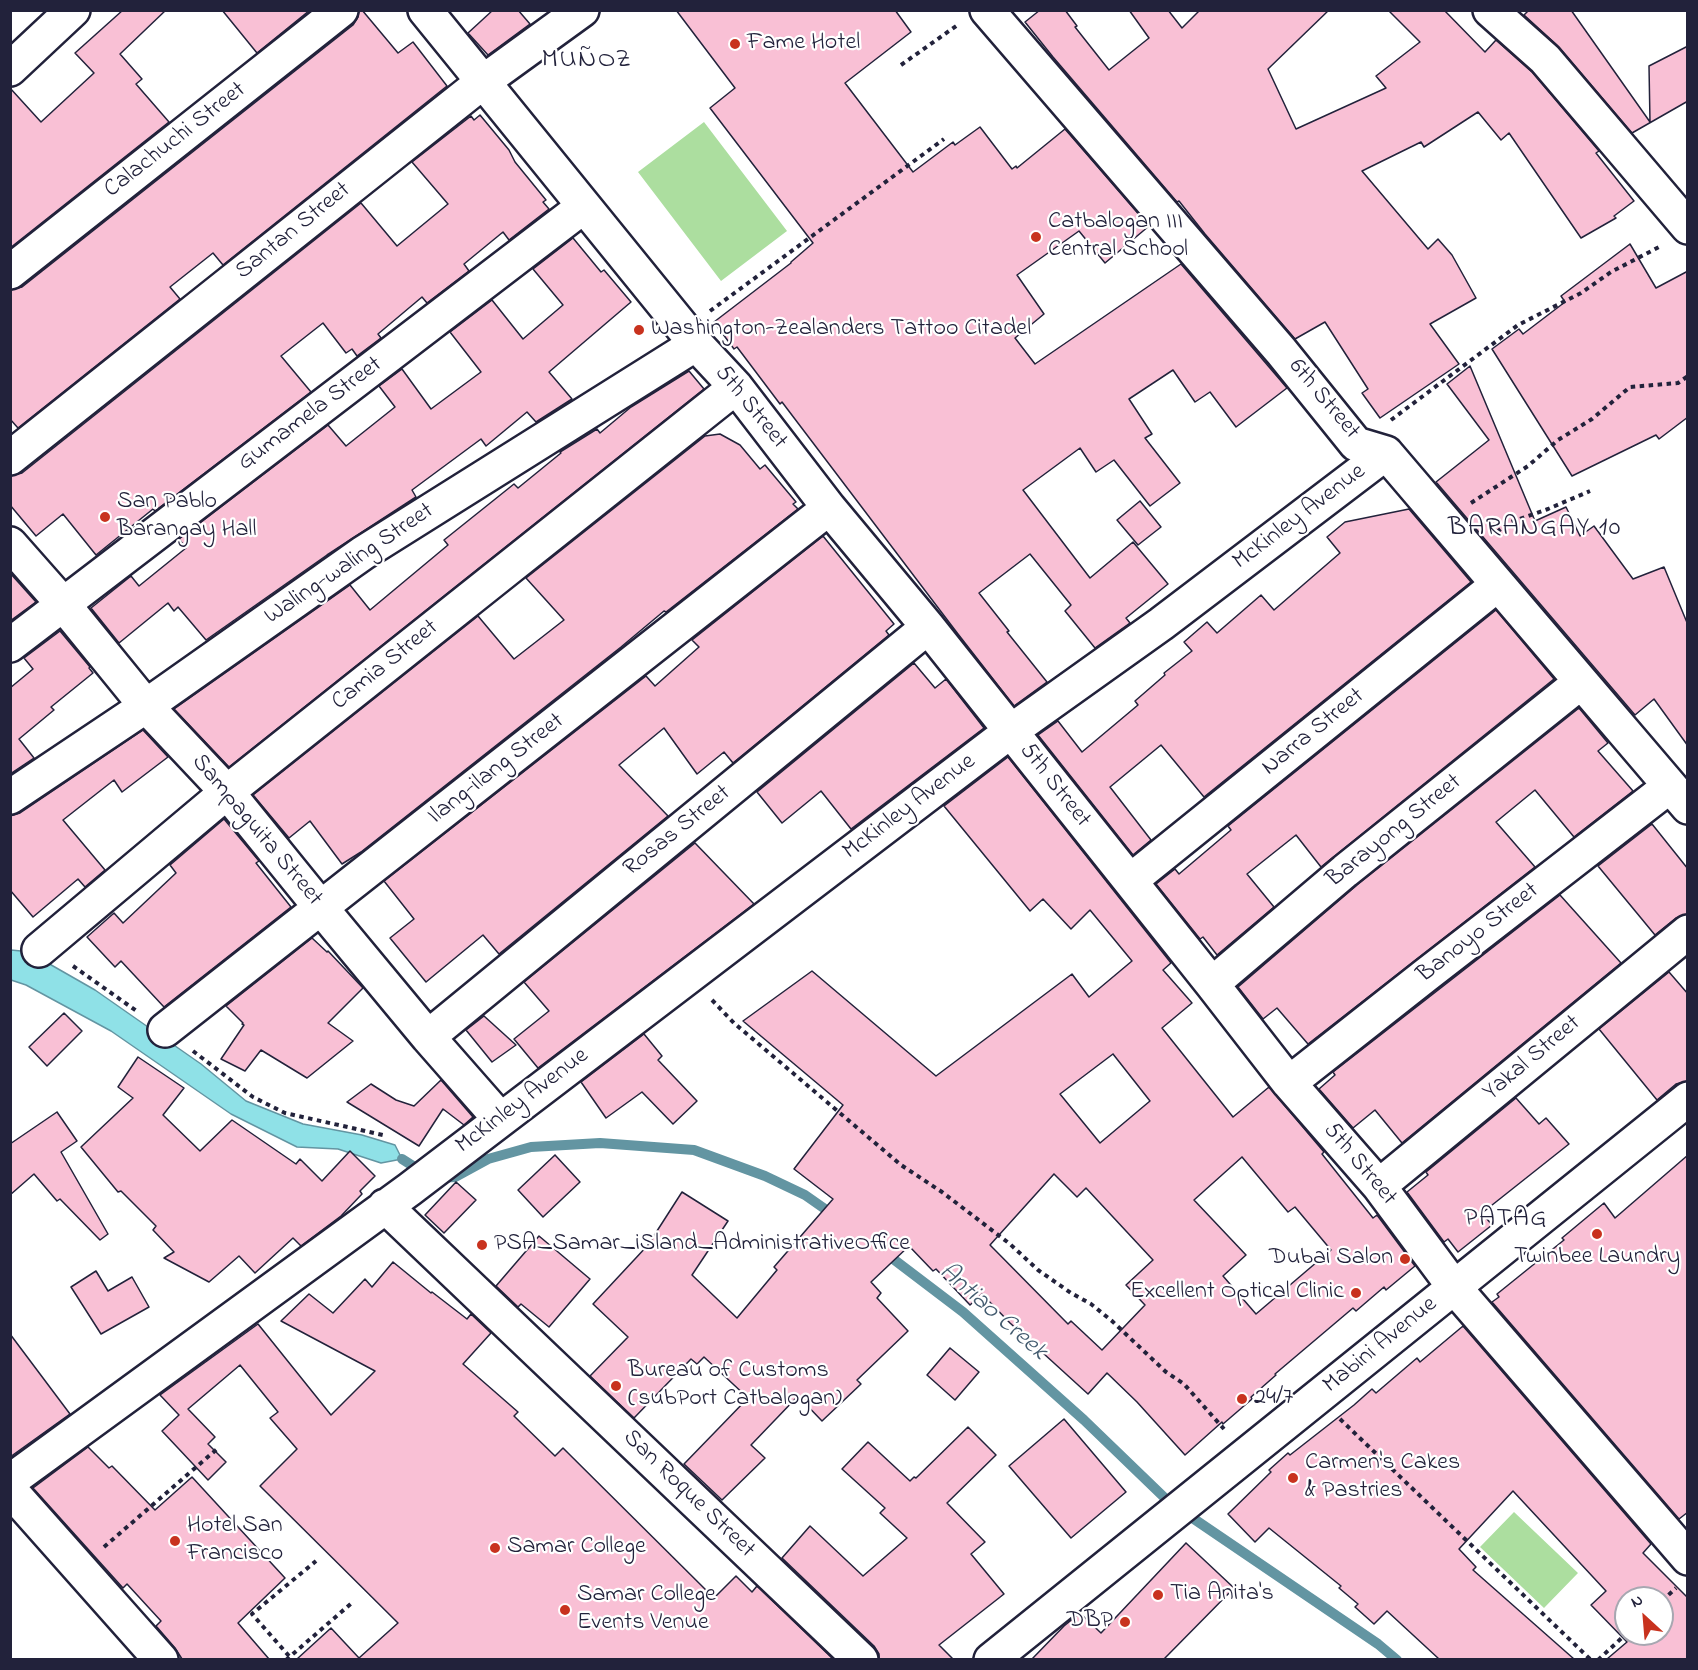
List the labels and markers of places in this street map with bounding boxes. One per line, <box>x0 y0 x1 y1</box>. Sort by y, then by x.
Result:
place label: Fame Hotel <box>747 30 860 58</box>
marker: Fame Hotel <box>728 37 742 51</box>
place label: Catbalogan III Central School <box>1048 209 1188 265</box>
marker: Catbalogan III Central School <box>1029 230 1043 244</box>
place label: Washington-Zealanders Tattoo Citadel <box>651 316 1031 344</box>
marker: Washington-Zealanders Tattoo Citadel <box>632 323 646 337</box>
place label: San Pablo Barangay Hall <box>117 489 256 545</box>
marker: San Pablo Barangay Hall <box>98 510 112 524</box>
marker: Twinbee Laundry <box>1590 1227 1604 1241</box>
place label: PSA_Samar_iSland_AdministrativeOffice <box>494 1231 910 1259</box>
marker: PSA_Samar_iSland_AdministrativeOffice <box>475 1238 489 1252</box>
place label: Twinbee Laundry <box>1514 1244 1680 1272</box>
place label: Dubai Salon <box>1269 1245 1393 1273</box>
marker: Dubai Salon <box>1398 1252 1412 1266</box>
place label: Excellent Optical Clinic <box>1130 1279 1344 1307</box>
marker: Excellent Optical Clinic <box>1349 1286 1363 1300</box>
place label: Bureau of Customs (subPort Catbalogan) <box>628 1358 842 1414</box>
marker: Bureau of Customs (subPort Catbalogan) <box>609 1379 623 1393</box>
place label: 24/7 <box>1254 1385 1293 1413</box>
marker: 24/7 <box>1235 1392 1249 1406</box>
place label: Carmen's Cakes & Pastries <box>1305 1450 1460 1506</box>
marker: Carmen's Cakes & Pastries <box>1286 1471 1300 1485</box>
place label: Hotel San Francisco <box>187 1513 283 1569</box>
marker: Hotel San Francisco <box>168 1534 182 1548</box>
place label: Samar College <box>507 1534 646 1562</box>
marker: Samar College <box>488 1541 502 1555</box>
place label: Tia Anita's <box>1170 1581 1274 1609</box>
place label: Samar College Events Venue <box>577 1582 716 1638</box>
marker: Tia Anita's <box>1151 1588 1165 1602</box>
marker: Samar College Events Venue <box>558 1603 572 1617</box>
place label: DBP <box>1067 1608 1113 1636</box>
marker: DBP <box>1118 1615 1132 1629</box>

